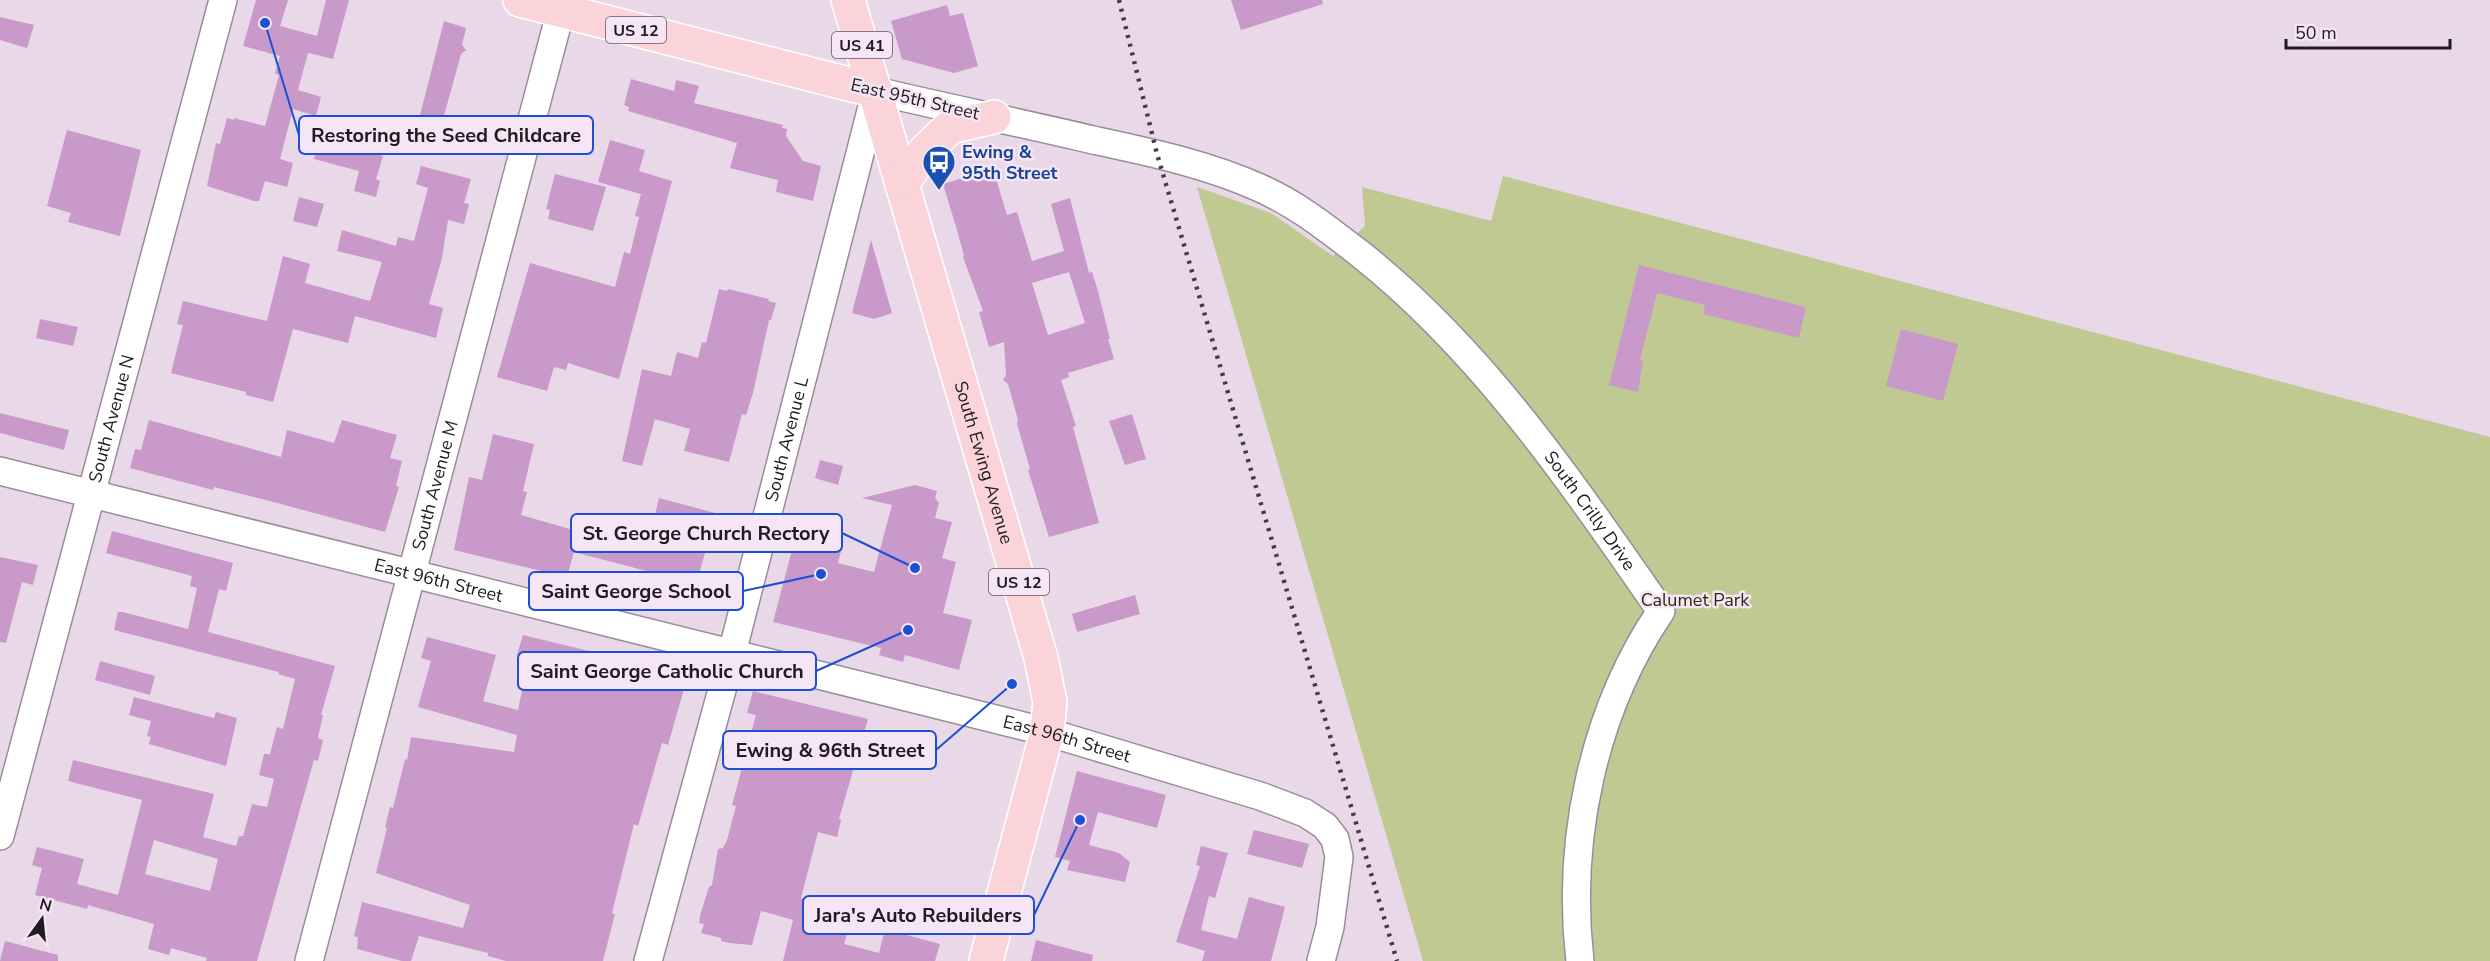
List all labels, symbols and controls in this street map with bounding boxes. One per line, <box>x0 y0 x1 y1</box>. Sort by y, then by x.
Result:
scale bar <box>2286 12 2450 50</box>
road number: US 12 <box>606 17 666 43</box>
text: 50 m <box>2295 21 2337 45</box>
road number: US 41 <box>832 32 892 58</box>
street label: East 95th Street <box>848 73 982 126</box>
callout: Restoring the Seed Childcare <box>299 116 593 154</box>
text: Restoring the Seed Childcare <box>311 122 581 149</box>
place label: Ewing & 95th Street <box>962 140 1057 185</box>
bus stop icon: Ewing & 95th Street <box>921 144 957 191</box>
street label: South Avenue N <box>83 352 140 485</box>
street label: South Avenue L <box>759 374 814 504</box>
street label: South Ewing Avenue <box>948 378 1019 547</box>
street label: South Avenue M <box>406 418 464 553</box>
street label: South Crilly Drive <box>1539 446 1641 575</box>
callout: St. George Church Rectory <box>571 514 842 552</box>
text: St. George Church Rectory <box>583 520 830 547</box>
street label: East 96th Street <box>372 553 506 608</box>
road number: US 12 <box>989 569 1049 595</box>
callout: Saint George School <box>529 572 743 610</box>
text: Saint George School <box>541 578 731 605</box>
park label: Calumet Park <box>1641 588 1750 612</box>
callout: Saint George Catholic Church <box>518 652 816 690</box>
text: Saint George Catholic Church <box>530 658 804 685</box>
street label: East 96th Street <box>1001 710 1134 769</box>
callout: Ewing & 96th Street <box>723 731 936 769</box>
text: Ewing & 96th Street <box>735 737 925 764</box>
north arrow <box>12 889 72 949</box>
text: N <box>37 893 54 918</box>
callout: Jara's Auto Rebuilders <box>803 896 1034 934</box>
text: Jara's Auto Rebuilders <box>813 902 1022 929</box>

